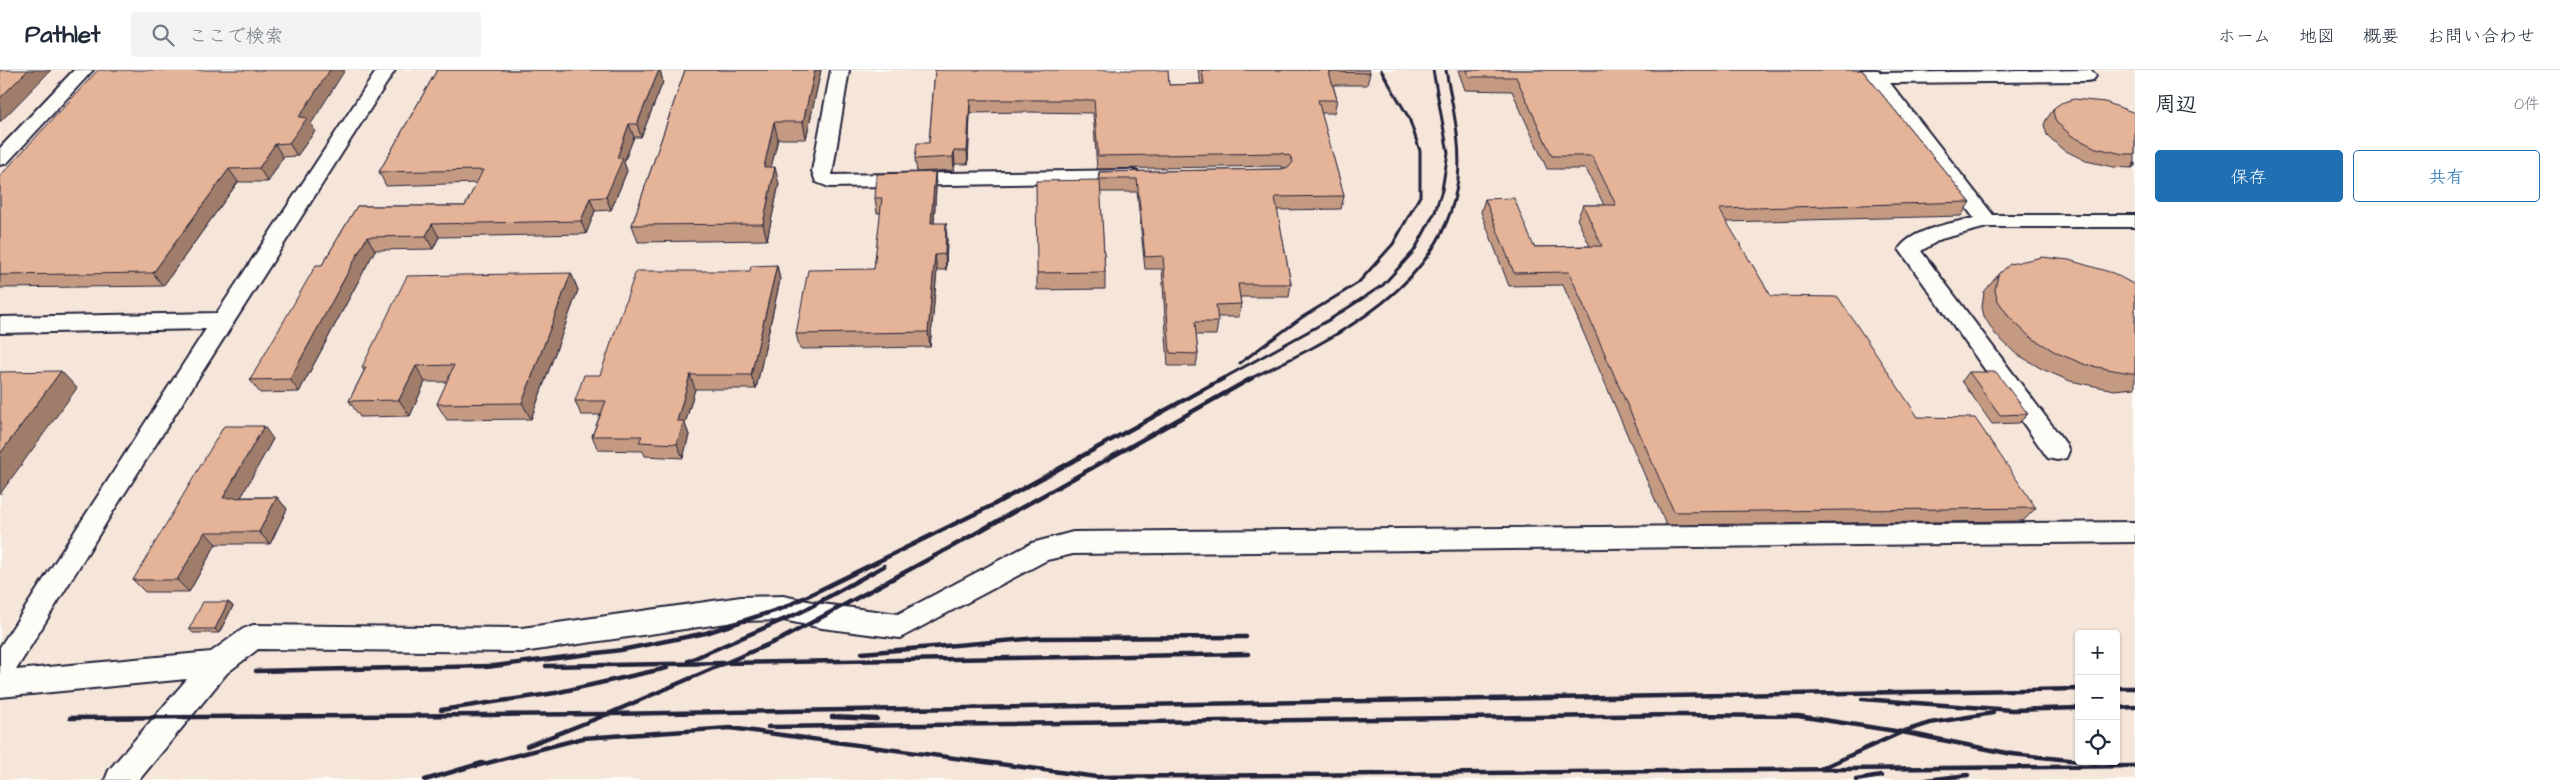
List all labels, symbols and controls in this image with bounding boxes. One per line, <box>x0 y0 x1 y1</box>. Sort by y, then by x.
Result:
search box <box>131 12 481 57</box>
text: Pathlet <box>25 18 101 52</box>
icon: search <box>149 21 177 49</box>
text: ここで検索 <box>189 23 284 50</box>
text: ホーム <box>2218 24 2271 49</box>
text: 地図 <box>2299 24 2335 49</box>
text: 概要 <box>2363 24 2399 49</box>
text: お問い合わせ <box>2427 24 2535 49</box>
text: 周辺 <box>2155 90 2197 119</box>
text: 0件 <box>2514 93 2540 115</box>
button: 保存 <box>2155 150 2343 202</box>
button: 共有 <box>2353 150 2540 202</box>
map controls <box>2075 630 2120 765</box>
button: + <box>2075 630 2120 675</box>
button: − <box>2075 675 2120 720</box>
button: locate <box>2075 720 2120 765</box>

